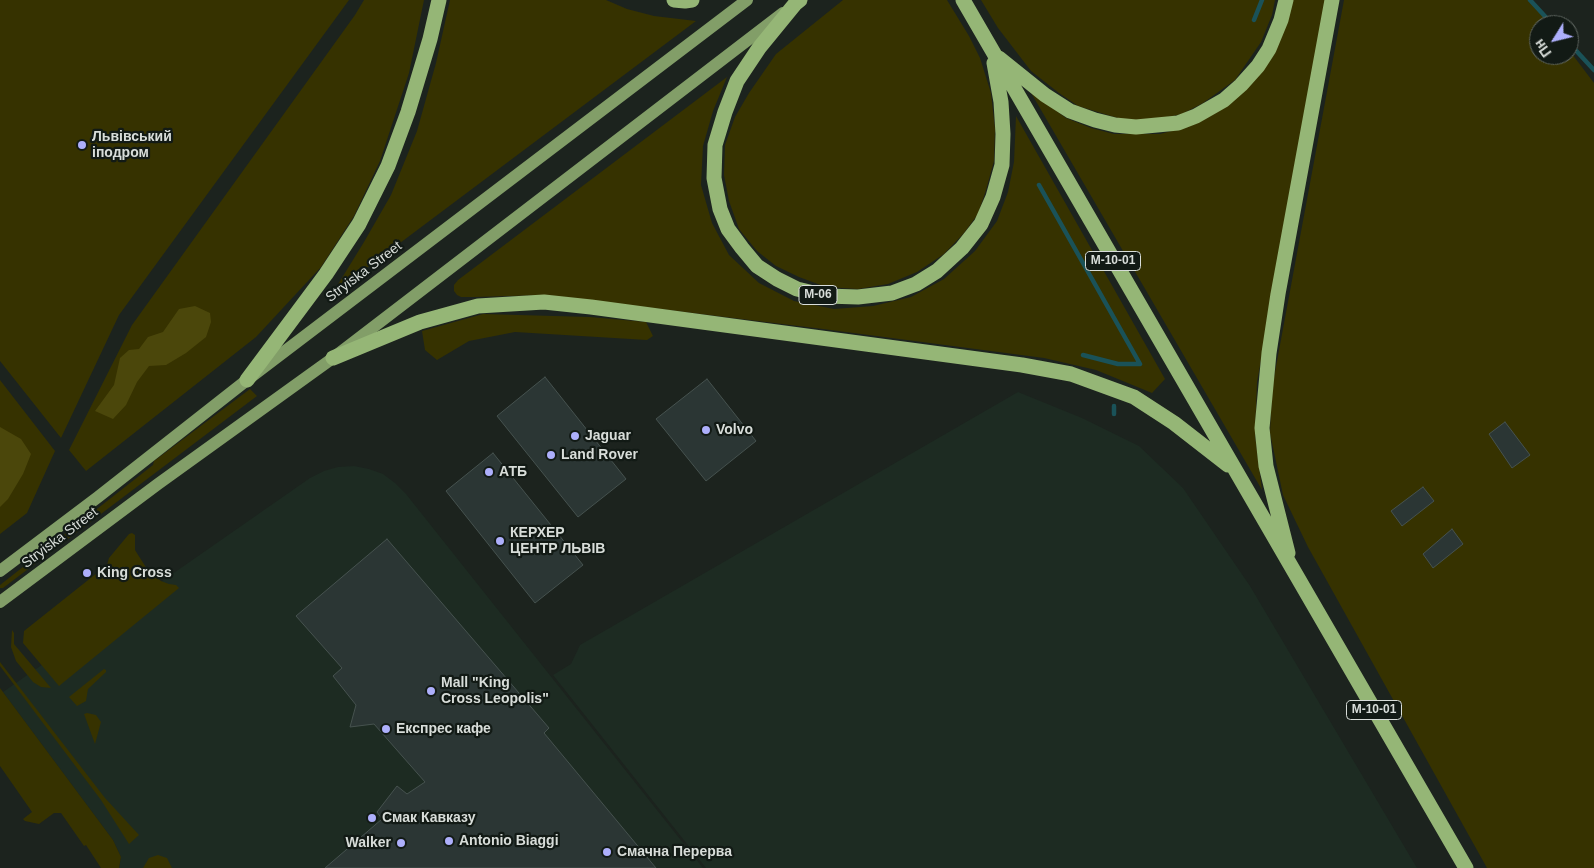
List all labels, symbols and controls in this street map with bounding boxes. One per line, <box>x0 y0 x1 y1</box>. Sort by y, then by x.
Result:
north arrow <box>1529 15 1579 65</box>
text: Пн <box>1531 36 1555 60</box>
place label: Львівський іподром <box>92 129 172 162</box>
marker: Львівський іподром <box>76 139 88 151</box>
street label: Stryiska Street <box>323 238 405 306</box>
road number: М-10-01 <box>1086 252 1140 270</box>
road number: М-06 <box>799 286 837 304</box>
place label: Volvo <box>716 422 753 438</box>
marker: Volvo <box>700 424 712 436</box>
place label: Jaguar <box>585 428 631 444</box>
marker: Jaguar <box>569 430 581 442</box>
place label: Land Rover <box>561 447 638 463</box>
marker: Land Rover <box>545 449 557 461</box>
place label: АТБ <box>499 464 527 480</box>
marker: АТБ <box>483 466 495 478</box>
street label: Stryiska Street <box>19 504 101 572</box>
place label: КЕРХЕР ЦЕНТР ЛЬВІВ <box>510 525 605 558</box>
marker: КЕРХЕР ЦЕНТР ЛЬВІВ <box>494 535 506 547</box>
place label: King Cross <box>97 565 172 581</box>
marker: King Cross <box>81 567 93 579</box>
place label: Mall "King Cross Leopolis" <box>441 675 549 708</box>
marker: Mall "King Cross Leopolis" <box>425 685 437 697</box>
road number: М-10-01 <box>1346 700 1402 720</box>
place label: Експрес кафе <box>396 721 491 737</box>
marker: Експрес кафе <box>380 723 392 735</box>
place label: Смак Кавказу <box>382 810 475 826</box>
marker: Смак Кавказу <box>366 812 378 824</box>
place label: Antonio Biaggi <box>459 833 559 849</box>
place label: Walker <box>346 835 391 851</box>
marker: Antonio Biaggi <box>443 835 455 847</box>
marker: Walker <box>395 837 407 849</box>
place label: Смачна Перерва <box>617 844 732 860</box>
marker: Смачна Перерва <box>601 846 613 858</box>

